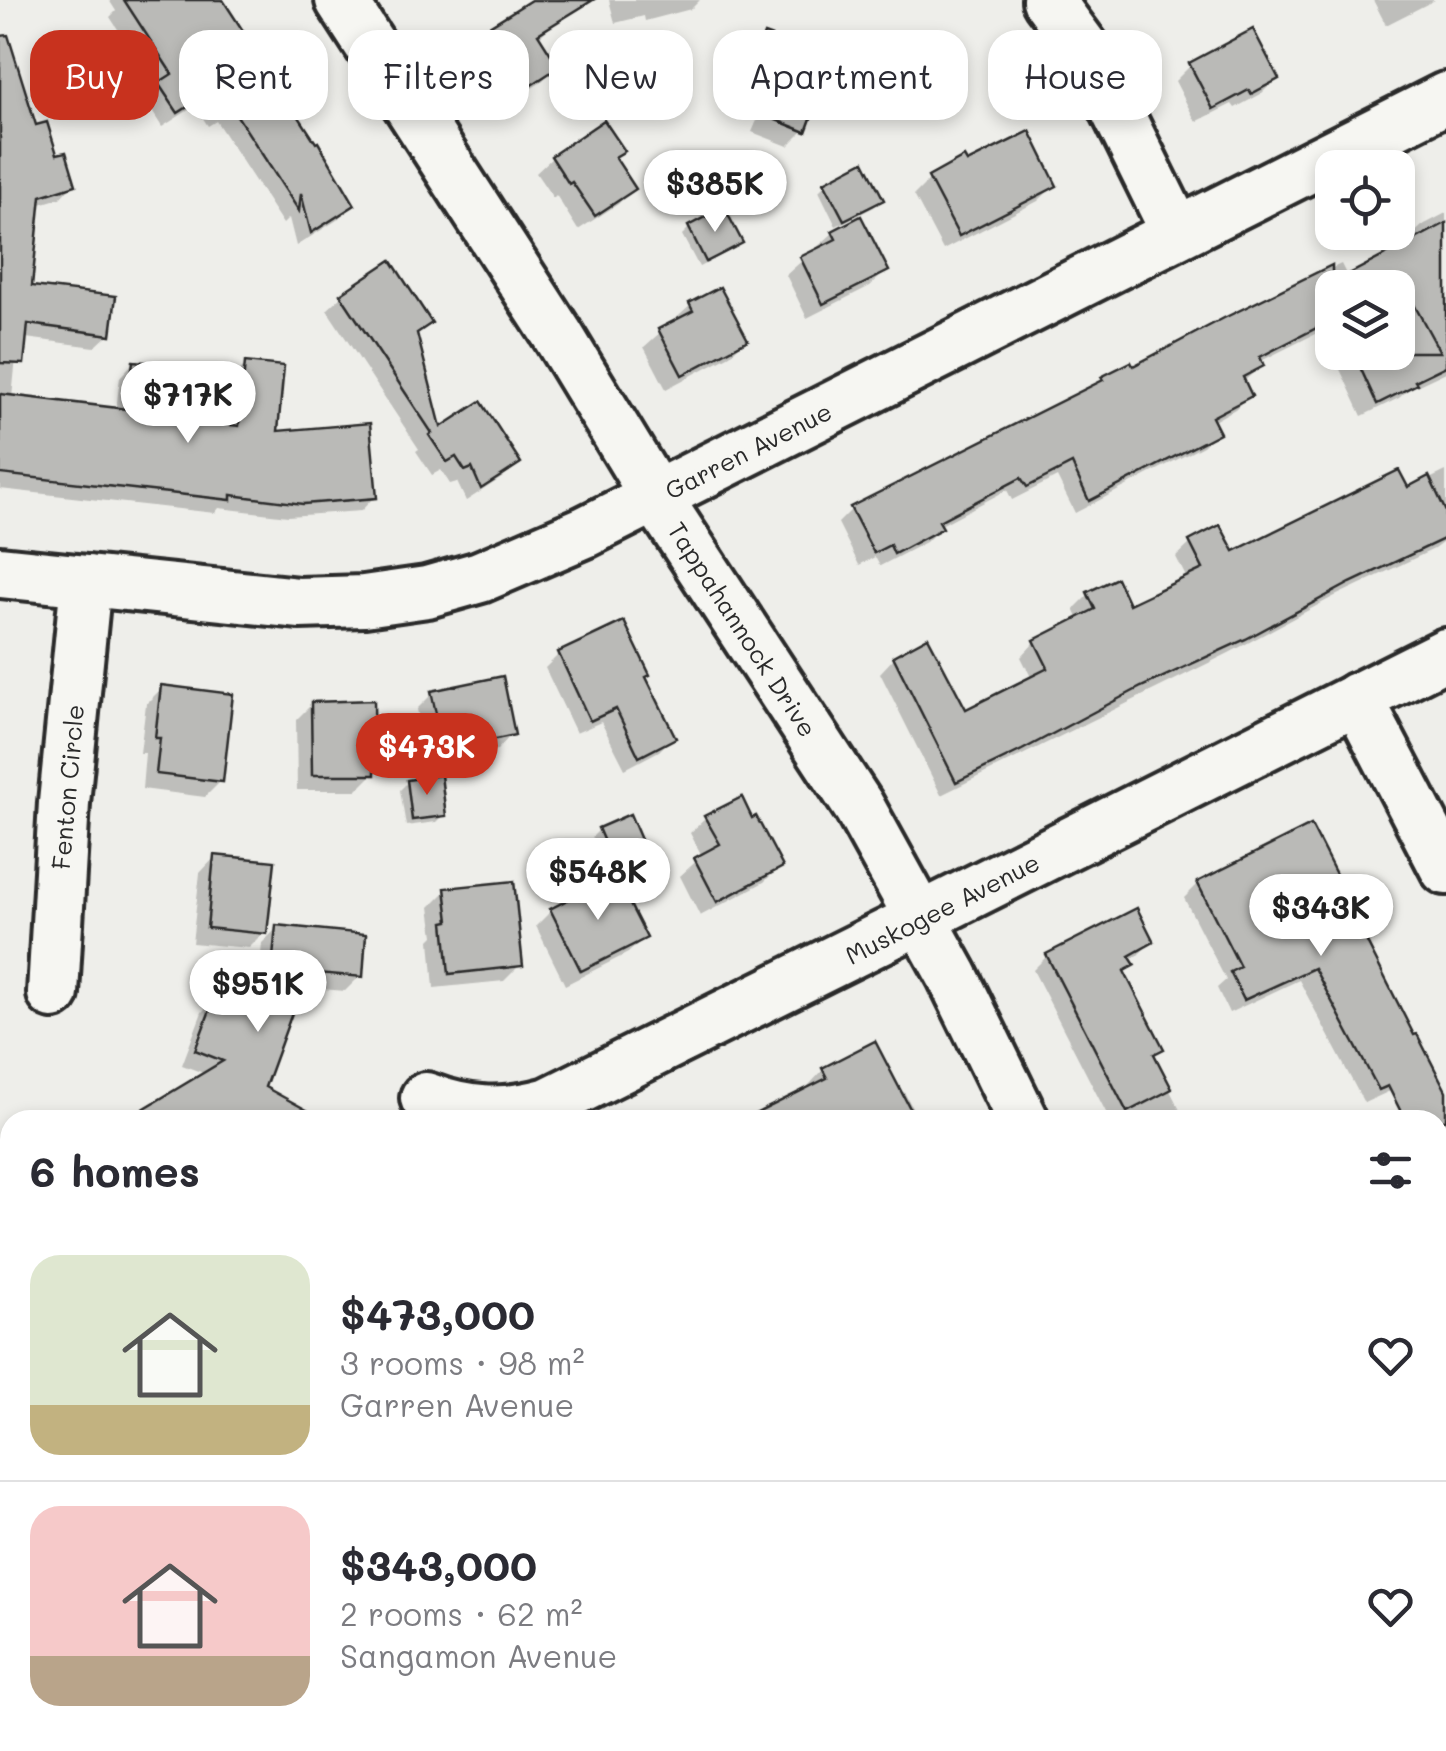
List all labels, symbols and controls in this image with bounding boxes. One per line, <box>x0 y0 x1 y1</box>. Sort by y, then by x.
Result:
chip: Buy <box>30 30 159 120</box>
chip: Rent <box>179 30 328 120</box>
chip: Filters <box>348 30 529 120</box>
chip: New <box>549 30 693 120</box>
chip: Apartment <box>713 30 968 120</box>
chip: House <box>988 30 1162 120</box>
pin: $385K <box>645 150 785 235</box>
map controls <box>1315 150 1415 370</box>
button: locate <box>1315 150 1415 250</box>
text: $385K <box>666 161 764 203</box>
button: layers <box>1315 270 1415 370</box>
pin: $717K <box>118 361 258 446</box>
text: $717K <box>143 372 233 414</box>
street label: Garren Avenue <box>659 394 837 506</box>
street label: Tappahannock Drive <box>661 515 825 743</box>
street label: Fenton Circle <box>44 703 90 871</box>
pin: $473K <box>357 713 497 798</box>
text: $473K <box>378 724 476 766</box>
pin: $548K <box>528 838 668 923</box>
street label: Muskogee Avenue <box>839 845 1045 971</box>
text: $548K <box>548 849 648 891</box>
pin: $343K <box>1251 874 1391 959</box>
text: $343K <box>1271 885 1371 927</box>
pin: $951K <box>188 950 328 1035</box>
text: $951K <box>212 961 304 1003</box>
text: 6 homes <box>30 1143 200 1198</box>
icon: filters <box>1363 1143 1418 1198</box>
text: $473,000 <box>340 1286 535 1341</box>
icon: home <box>110 1295 230 1415</box>
icon: heart <box>1363 1328 1418 1383</box>
text: 3 rooms · 98 m² <box>340 1341 585 1383</box>
text: Garren Avenue <box>340 1383 574 1425</box>
text: $343,000 <box>340 1537 537 1592</box>
icon: home <box>110 1546 230 1666</box>
icon: heart <box>1363 1579 1418 1634</box>
text: 2 rooms · 62 m² <box>340 1592 583 1634</box>
text: Sangamon Avenue <box>340 1634 617 1676</box>

